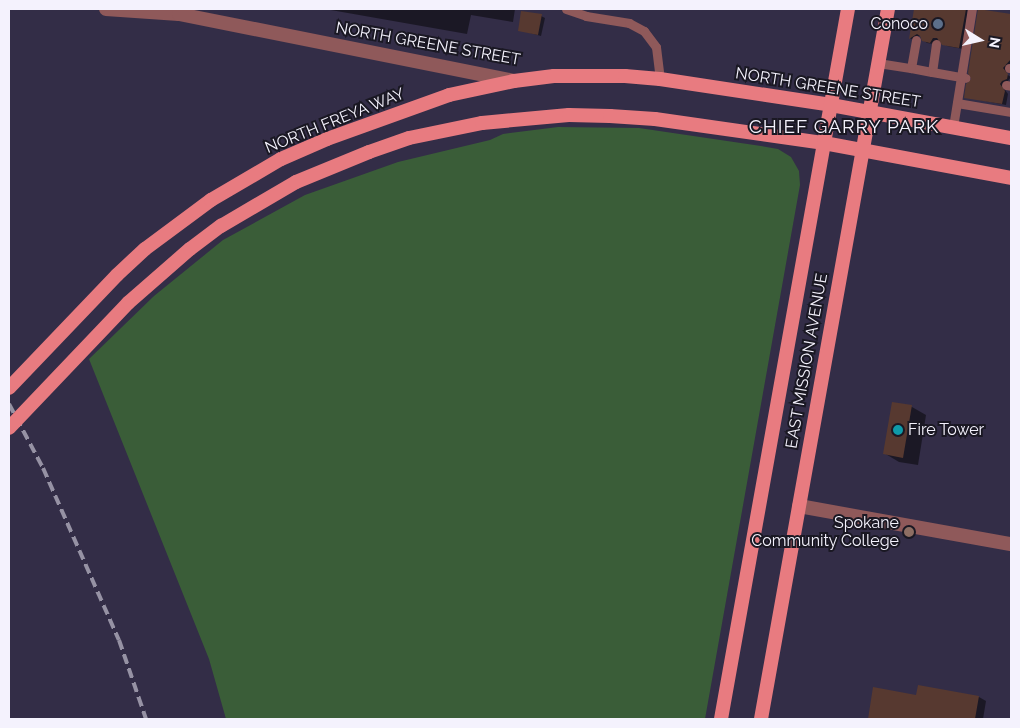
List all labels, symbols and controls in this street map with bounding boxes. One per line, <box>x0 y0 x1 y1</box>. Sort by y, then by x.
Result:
place label: Conoco <box>870 14 928 34</box>
north arrow <box>955 15 1005 65</box>
street label: NORTH GREENE STREET <box>334 18 522 70</box>
marker: Conoco <box>932 18 944 30</box>
text: N <box>986 36 1004 49</box>
street label: NORTH GREENE STREET <box>734 64 922 112</box>
street label: NORTH FREYA WAY <box>262 84 408 158</box>
district label: CHIEF GARRY PARK <box>746 116 942 138</box>
street label: EAST MISSION AVENUE <box>782 271 832 451</box>
place label: Fire Tower <box>908 420 985 440</box>
marker: Fire Tower <box>892 424 904 436</box>
place label: Spokane Community College <box>751 513 899 551</box>
marker: Spokane Community College <box>903 526 915 538</box>

